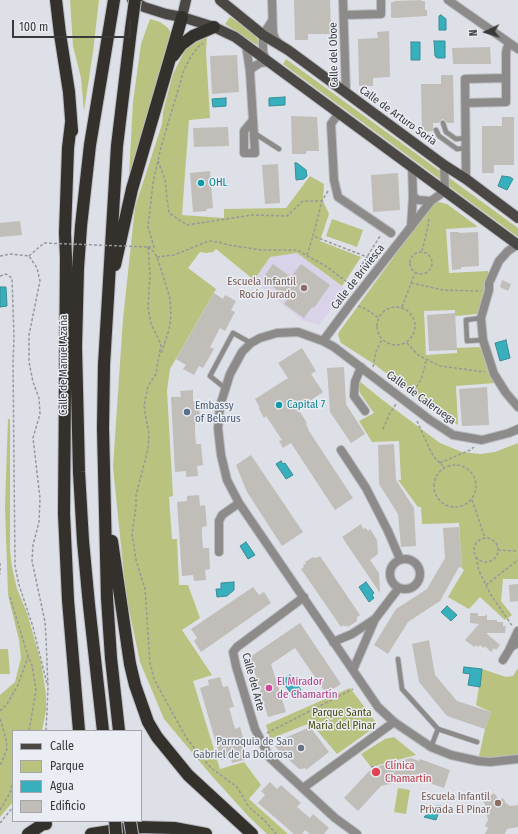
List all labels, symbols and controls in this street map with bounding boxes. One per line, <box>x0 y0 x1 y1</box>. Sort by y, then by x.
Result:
scale bar <box>14 12 133 38</box>
north arrow <box>466 12 506 52</box>
text: 100 m <box>19 20 48 34</box>
street label: Calle del Oboe <box>327 22 341 88</box>
text: N <box>467 29 480 37</box>
street label: Calle de Arturo Soria <box>357 83 439 149</box>
place label: OHL <box>209 176 227 190</box>
marker: OHL <box>196 178 206 188</box>
street label: Calle de Briviesca <box>329 242 387 312</box>
place label: Escuela Infantil Rocío Jurado <box>227 275 296 301</box>
marker: Escuela Infantil Rocío Jurado <box>299 283 309 293</box>
street label: Calle de Manuel Azaña <box>57 315 71 415</box>
street label: Calle de Caleruega <box>384 368 458 428</box>
place label: Capital 7 <box>287 398 325 412</box>
place label: Embassy of Belarus <box>195 399 241 425</box>
marker: Capital 7 <box>274 400 284 410</box>
marker: Embassy of Belarus <box>182 407 192 417</box>
street label: Calle del Arte <box>239 651 267 713</box>
place label: El Mirador de Chamartín <box>277 675 337 701</box>
marker: El Mirador de Chamartín <box>264 683 274 693</box>
park label: Parque Santa María del Pinar <box>308 706 376 732</box>
legend <box>12 730 142 822</box>
place label: Parroquia de San Gabriel de la Dolorosa <box>193 735 293 761</box>
text: Calle <box>50 739 74 753</box>
marker: Parroquia de San Gabriel de la Dolorosa <box>296 743 306 753</box>
text: Parque <box>50 759 84 773</box>
place label: Clínica Chamartin <box>385 759 432 785</box>
marker: Clínica Chamartin <box>370 766 382 778</box>
text: Agua <box>50 779 74 793</box>
place label: Escuela Infantil Privada El Pinar <box>420 790 490 816</box>
marker: Escuela Infantil Privada El Pinar <box>493 798 503 808</box>
text: Edificio <box>50 799 86 813</box>

